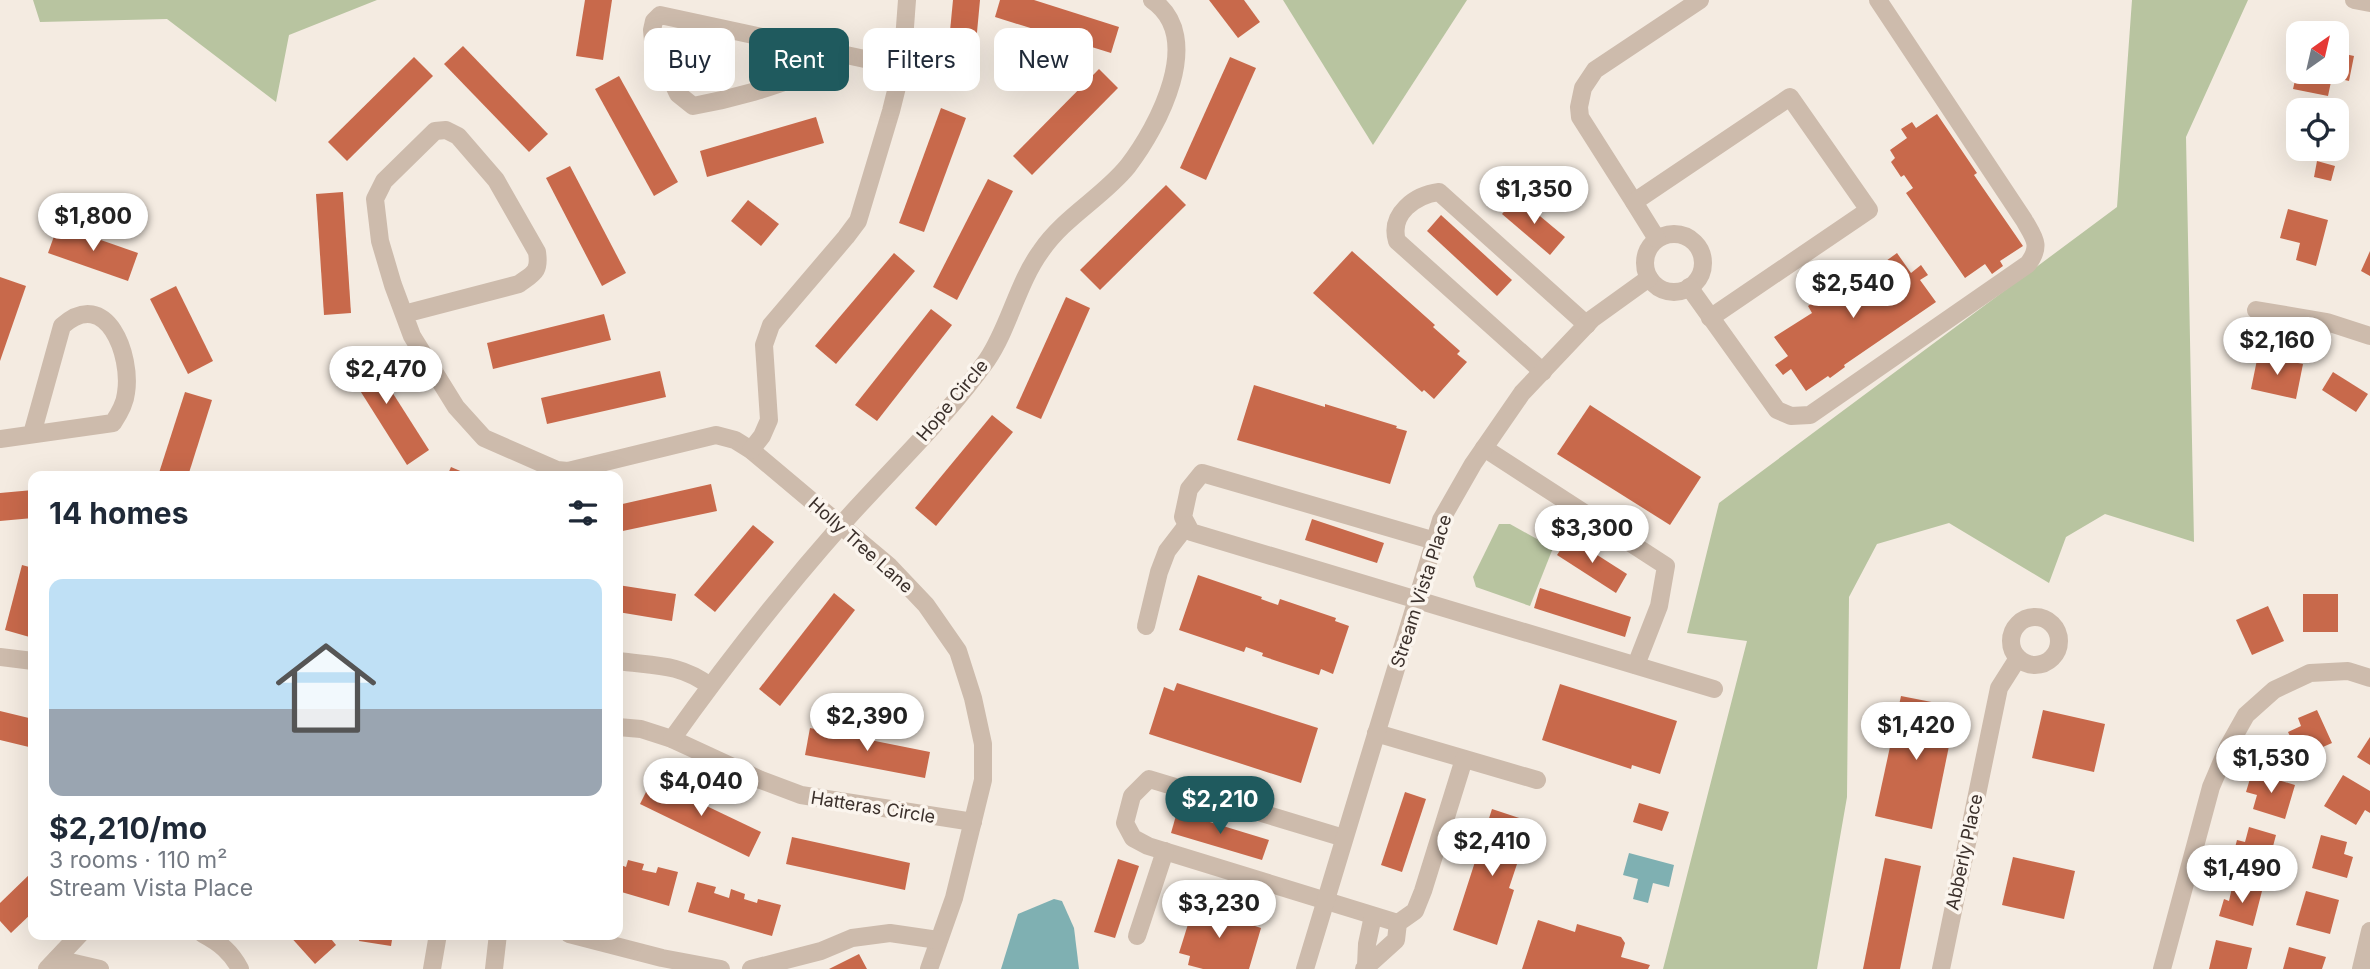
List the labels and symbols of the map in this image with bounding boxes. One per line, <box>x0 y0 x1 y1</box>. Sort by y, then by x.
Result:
north arrow <box>2286 21 2348 84</box>
pin: $1,350 <box>1477 166 1591 226</box>
pin: $1,800 <box>36 194 150 253</box>
pin: $2,540 <box>1796 260 1910 320</box>
pin: $2,160 <box>2220 318 2334 377</box>
pin: $2,470 <box>329 346 443 406</box>
street label: Hope Circle <box>912 355 992 445</box>
street label: Holly Tree Lane <box>805 493 917 597</box>
pin: $3,300 <box>1535 505 1649 565</box>
street label: Stream Vista Place <box>1386 512 1456 670</box>
pin: $2,390 <box>810 694 924 753</box>
pin: $1,420 <box>1859 702 1973 762</box>
pin: $1,530 <box>2214 736 2328 795</box>
pin: $4,040 <box>644 758 758 818</box>
pin: $2,210 <box>1163 776 1277 836</box>
street label: Hatteras Circle <box>809 787 937 827</box>
street label: Abberly Place <box>1941 792 1987 912</box>
pin: $2,410 <box>1435 818 1549 878</box>
pin: $1,490 <box>2185 846 2299 905</box>
pin: $3,230 <box>1162 880 1276 940</box>

